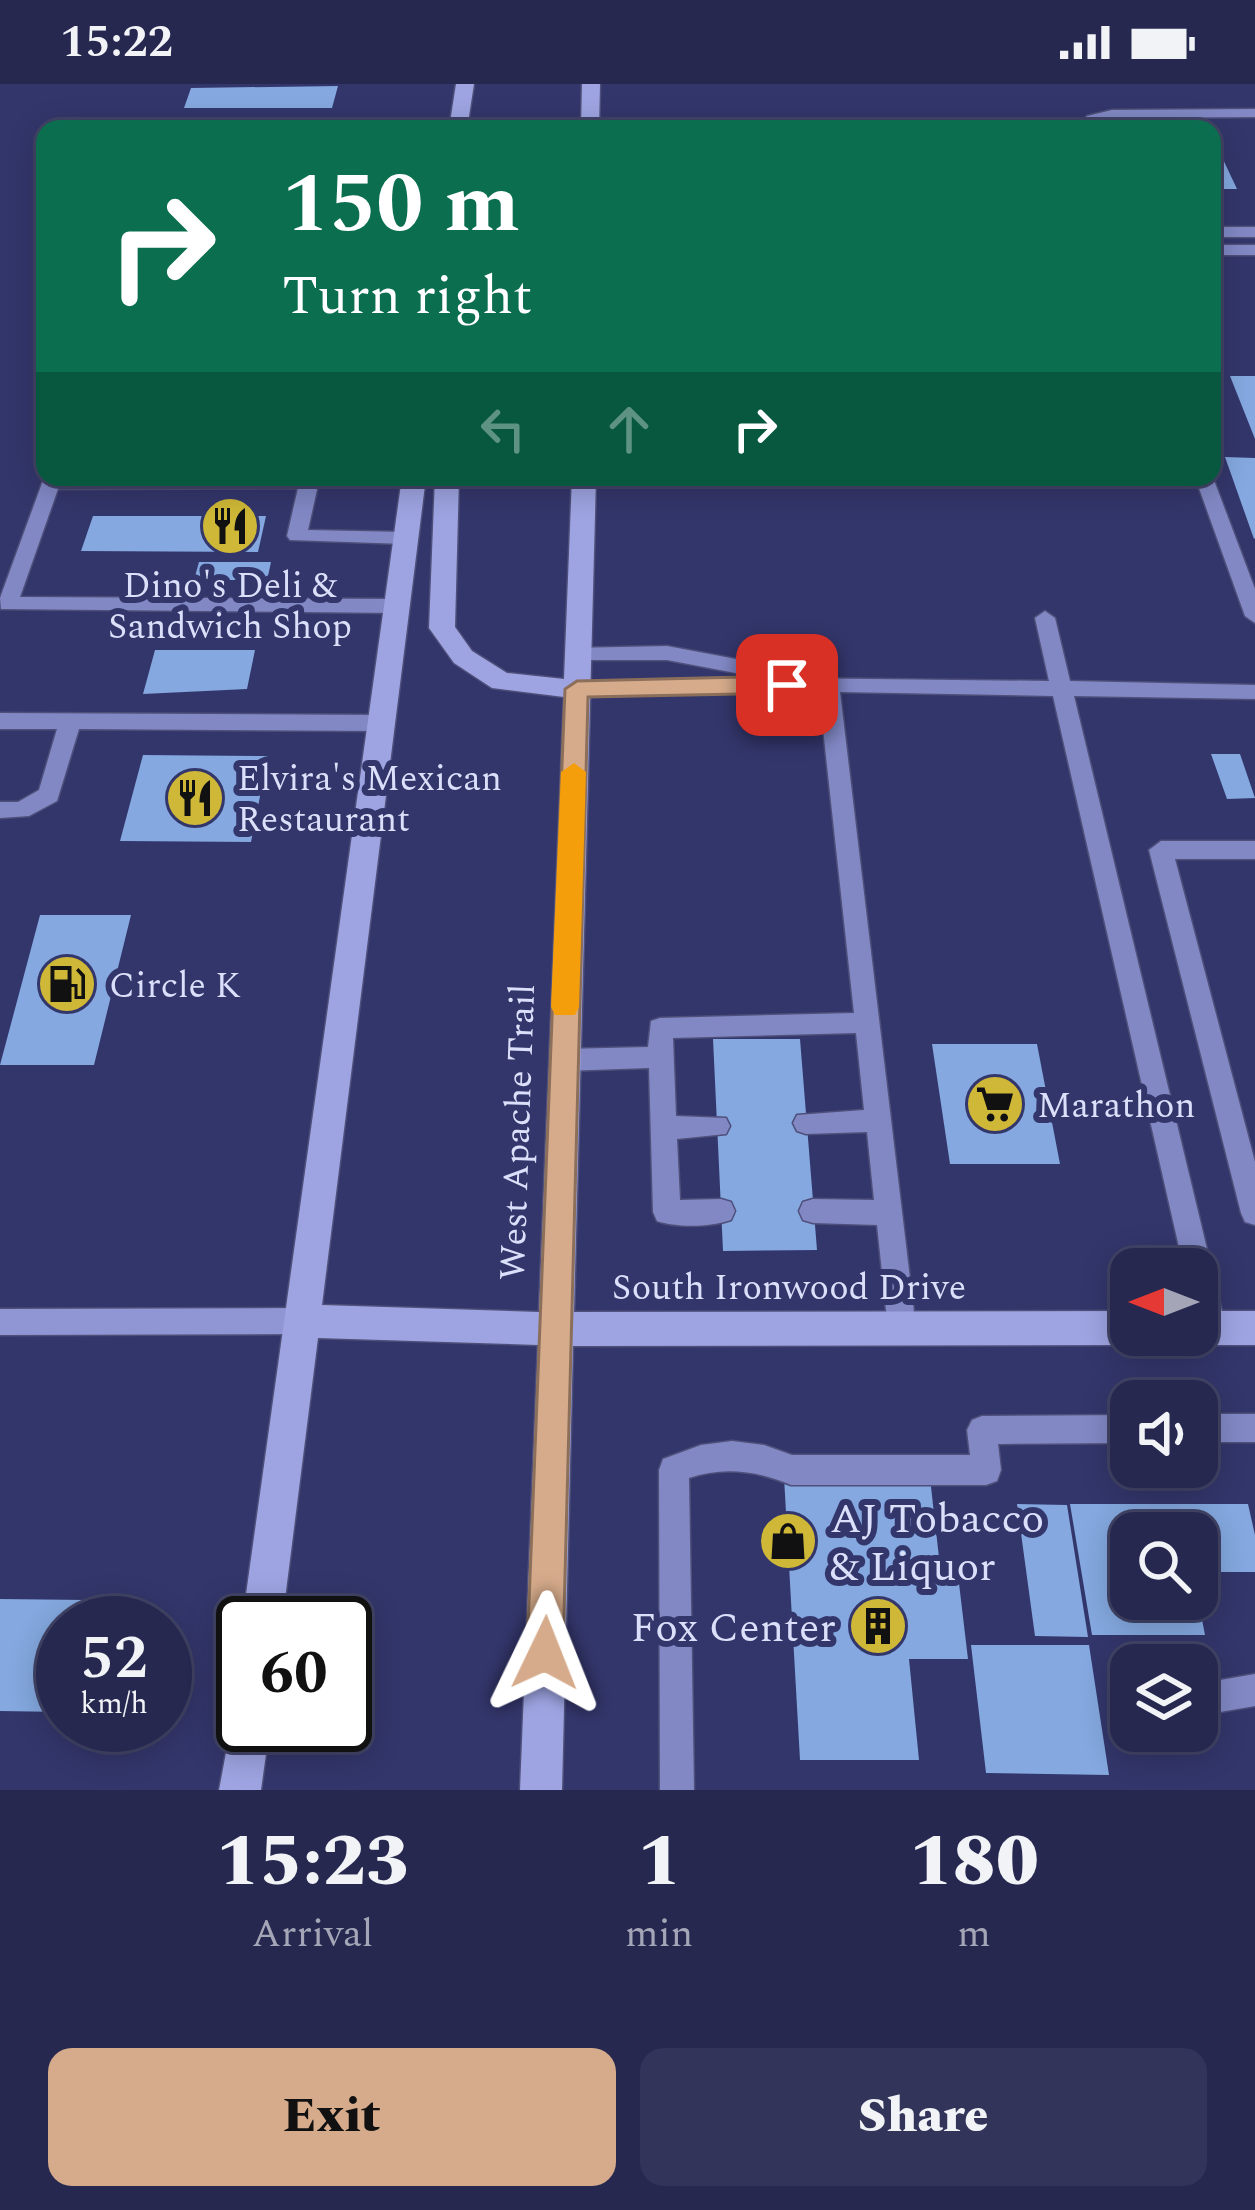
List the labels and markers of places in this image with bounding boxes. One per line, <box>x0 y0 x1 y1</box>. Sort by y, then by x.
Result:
restaurant icon: Dino's Deli & Sandwich Shop <box>199 495 261 557</box>
place label: Dino's Deli & Sandwich Shop <box>108 559 352 655</box>
pin <box>736 634 838 736</box>
place label: Elvira's Mexican Restaurant <box>237 752 502 848</box>
restaurant icon: Elvira's Mexican Restaurant <box>164 767 226 829</box>
fuel station icon: Circle K <box>36 953 98 1015</box>
place label: Circle K <box>109 959 241 1014</box>
supermarket icon: Marathon <box>964 1073 1026 1135</box>
place label: Marathon <box>1037 1079 1195 1134</box>
place label: AJ Tobacco & Liquor <box>830 1488 1044 1599</box>
shop icon: AJ Tobacco & Liquor <box>757 1510 819 1572</box>
building icon: Fox Center <box>847 1595 909 1657</box>
place label: Fox Center <box>631 1597 836 1660</box>

